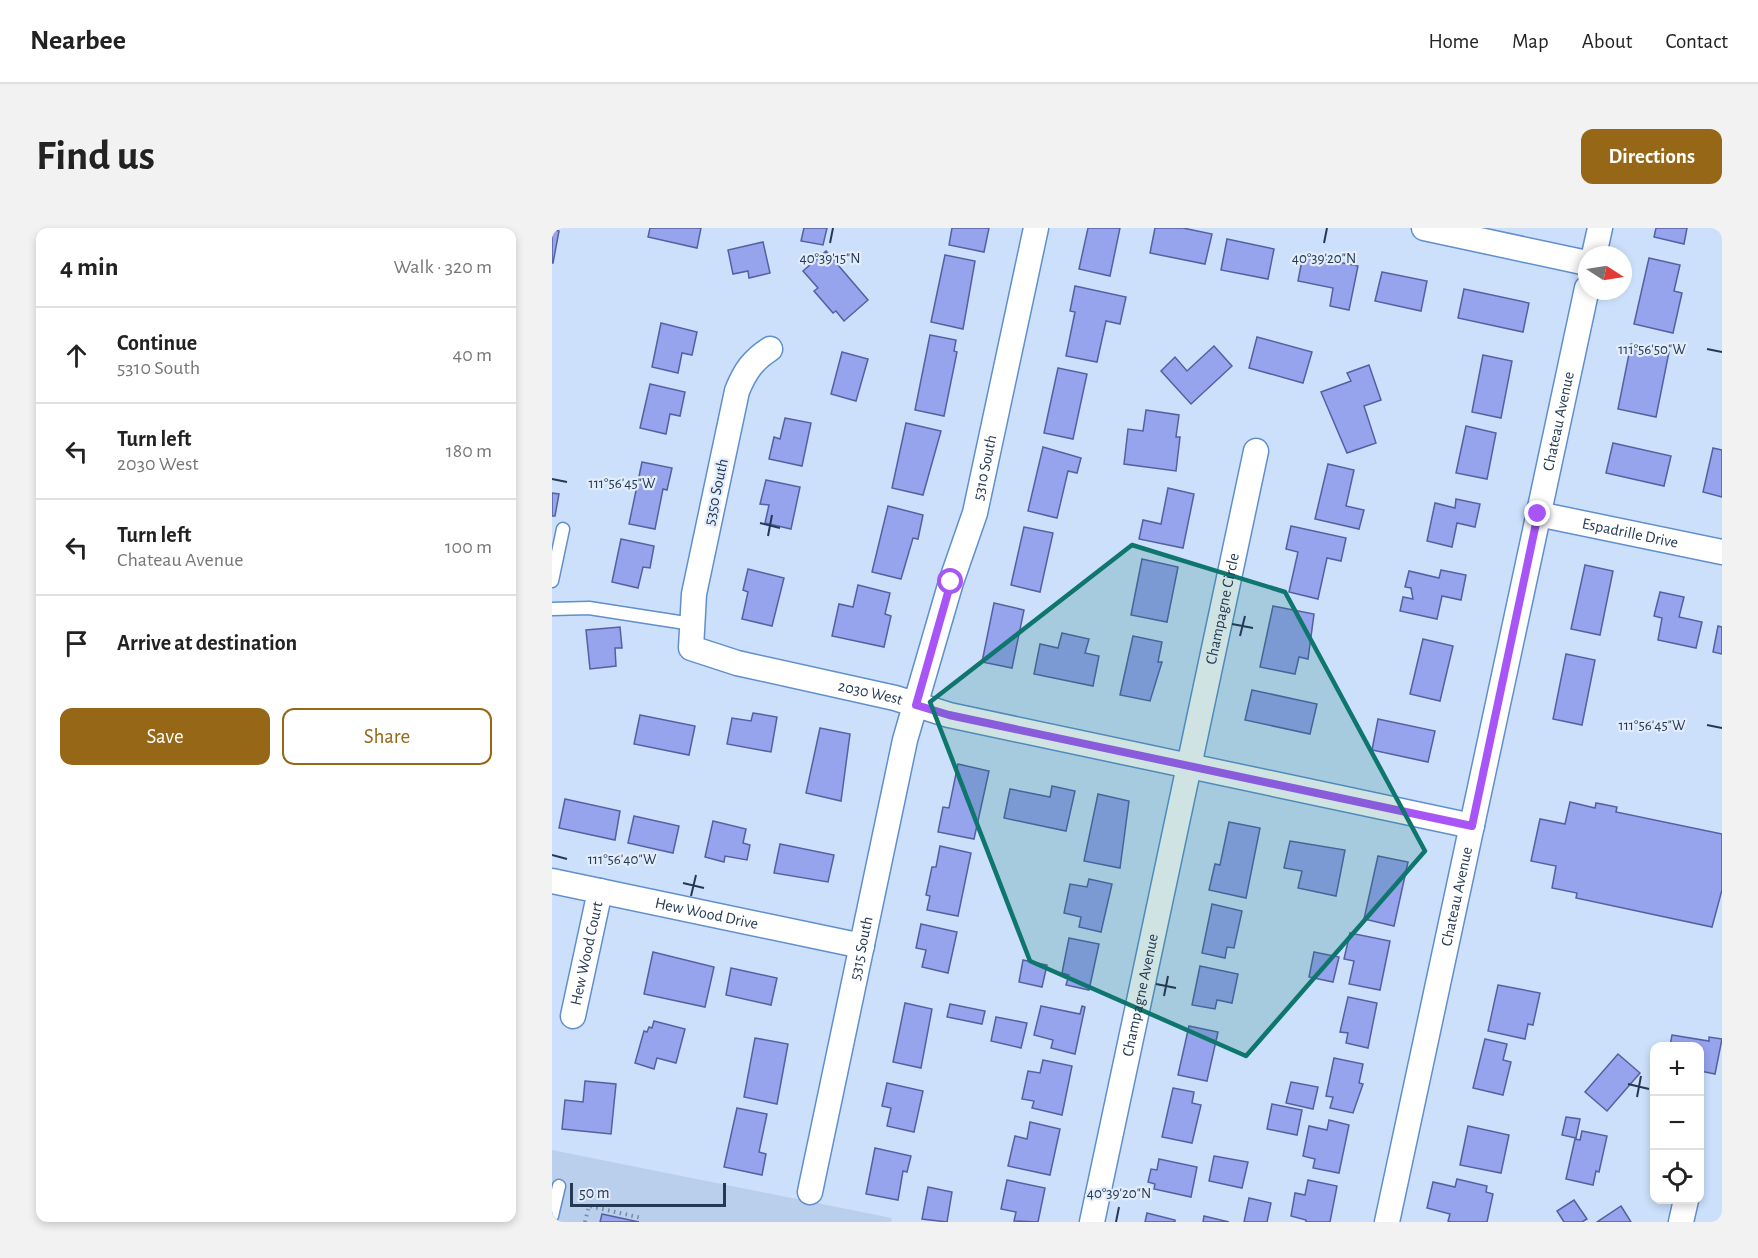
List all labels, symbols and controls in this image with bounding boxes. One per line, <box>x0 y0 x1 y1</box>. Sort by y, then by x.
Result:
text: Nearbee <box>30 27 126 55</box>
text: Home <box>1428 31 1479 52</box>
text: Map <box>1512 31 1549 52</box>
text: About <box>1582 31 1632 52</box>
text: Contact <box>1665 31 1728 52</box>
button: Directions <box>1581 129 1722 184</box>
text: Find us <box>36 135 155 177</box>
north arrow <box>1578 246 1632 300</box>
text: 40°39'15"N <box>799 251 861 266</box>
text: 40°39'20"N <box>1292 251 1356 266</box>
text: 4 min <box>60 254 119 280</box>
text: Walk · 320 m <box>394 257 492 277</box>
text: Continue <box>117 332 197 354</box>
icon: ahead <box>60 339 93 372</box>
text: 111°56'50"W <box>1618 342 1686 357</box>
text: 40 m <box>453 345 492 365</box>
text: 5310 South <box>117 358 200 378</box>
street label: Chateau Avenue <box>1540 370 1577 472</box>
text: Turn left <box>117 428 191 450</box>
street label: 5310 South <box>970 433 1000 502</box>
icon: left <box>60 435 93 468</box>
text: 180 m <box>446 441 492 461</box>
text: 2030 West <box>117 454 199 474</box>
street label: 5350 South <box>701 457 731 527</box>
text: 111°56'45"W <box>589 476 656 491</box>
route end <box>1524 500 1550 526</box>
street label: Espadrille Drive <box>1581 515 1680 551</box>
text: Turn left <box>117 524 191 546</box>
icon: left <box>60 531 93 564</box>
text: 100 m <box>445 537 492 557</box>
text: Chateau Avenue <box>117 550 243 570</box>
street label: Champagne Circle <box>1203 552 1242 666</box>
route start <box>937 568 963 594</box>
icon: arrive <box>60 627 93 660</box>
text: Arrive at destination <box>117 632 297 654</box>
street label: 2030 West <box>837 678 905 708</box>
button: Save <box>60 708 270 765</box>
button: Share <box>282 708 492 765</box>
text: 111°56'45"W <box>1619 718 1686 733</box>
street label: Chateau Avenue <box>1438 845 1475 948</box>
text: 111°56'40"W <box>588 852 657 867</box>
street label: Hew Wood Drive <box>654 895 760 932</box>
street label: Hew Wood Court <box>568 900 606 1007</box>
street label: 5315 South <box>847 915 876 982</box>
street label: Champagne Avenue <box>1119 932 1161 1058</box>
map controls <box>1650 1042 1704 1204</box>
button: + <box>1650 1042 1704 1096</box>
button: − <box>1650 1096 1704 1150</box>
button: locate <box>1650 1150 1704 1204</box>
scale bar <box>570 1180 726 1208</box>
text: 50 m <box>579 1185 610 1201</box>
text: 40°39'20"N <box>1087 1186 1151 1201</box>

